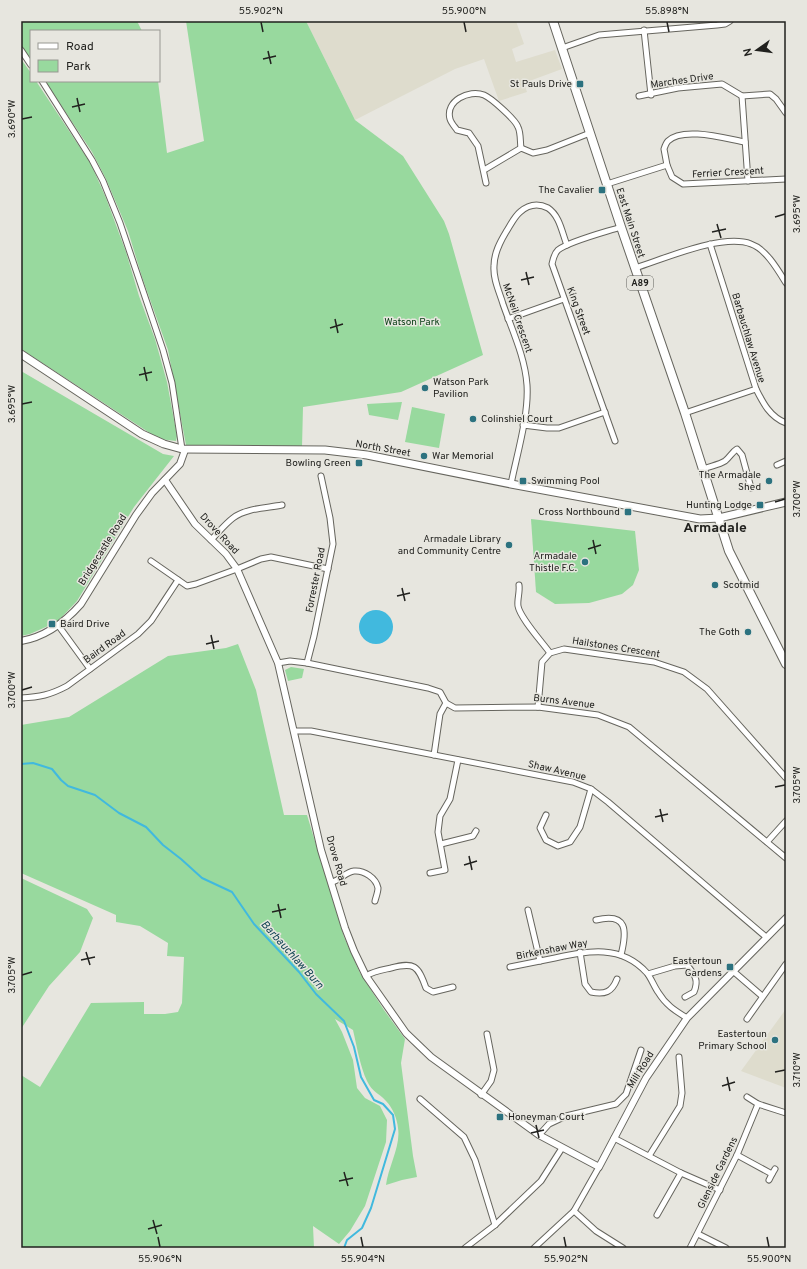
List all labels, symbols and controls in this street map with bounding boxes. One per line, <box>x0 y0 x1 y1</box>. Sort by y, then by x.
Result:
text: 55.902°N <box>239 5 283 18</box>
text: 55.900°N <box>442 5 486 18</box>
text: 55.898°N <box>645 5 689 18</box>
legend <box>30 30 160 82</box>
north arrow <box>737 30 777 70</box>
text: Road <box>66 39 94 55</box>
text: N <box>741 47 756 58</box>
text: Park <box>66 59 91 75</box>
street label: Marches Drive <box>650 70 714 92</box>
place label: St Pauls Drive <box>510 78 572 91</box>
marker: St Pauls Drive <box>575 79 585 89</box>
text: 3.690°W <box>6 100 19 138</box>
street label: Ferrier Crescent <box>692 165 765 181</box>
place label: The Cavalier <box>538 184 594 197</box>
marker: The Cavalier <box>597 185 607 195</box>
street label: East Main Street <box>613 186 648 260</box>
text: 3.695°W <box>791 195 804 233</box>
road number: A89 <box>627 276 653 290</box>
street label: McNeil Crescent <box>499 281 535 355</box>
street label: King Street <box>563 285 593 337</box>
street label: Barbauchlaw Avenue <box>728 291 768 385</box>
park label: Watson Park <box>384 316 440 329</box>
place label: Watson Park Pavilion <box>433 376 489 401</box>
marker: Watson Park Pavilion <box>420 383 430 393</box>
text: 3.695°W <box>6 385 19 423</box>
place label: Colinshiel Court <box>481 413 553 426</box>
marker: Colinshiel Court <box>468 414 478 424</box>
street label: North Street <box>354 438 412 460</box>
place label: War Memorial <box>432 450 494 463</box>
marker: War Memorial <box>419 451 429 461</box>
place label: Bowling Green <box>286 457 351 470</box>
marker: Bowling Green <box>354 458 364 468</box>
place label: The Armadale Shed <box>699 469 761 494</box>
place label: Swimming Pool <box>531 475 600 488</box>
marker: Swimming Pool <box>518 476 528 486</box>
marker: The Armadale Shed <box>764 476 774 486</box>
text: 3.700°W <box>791 480 804 518</box>
place label: Hunting Lodge <box>686 499 752 512</box>
marker: Hunting Lodge <box>755 500 765 510</box>
place label: Cross Northbound <box>538 506 620 519</box>
marker: Cross Northbound <box>623 507 633 517</box>
street label: Drove Road <box>197 511 241 557</box>
street label: Bridgecastle Road <box>76 512 130 588</box>
district label: Armadale <box>683 520 747 537</box>
place label: Armadale Library and Community Centre <box>398 533 501 558</box>
marker: Armadale Library and Community Centre <box>504 540 514 550</box>
street label: Forrester Road <box>303 546 329 614</box>
place label: Armadale Thistle F.C. <box>529 550 577 575</box>
marker: Armadale Thistle F.C. <box>580 557 590 567</box>
place label: Scotmid <box>723 579 759 592</box>
marker: Scotmid <box>710 580 720 590</box>
place label: Baird Drive <box>60 618 110 631</box>
marker: Baird Drive <box>47 619 57 629</box>
place label: The Goth <box>699 626 740 639</box>
street label: Baird Road <box>81 627 129 667</box>
marker: The Goth <box>743 627 753 637</box>
street label: Hailstones Crescent <box>571 635 661 661</box>
text: 3.700°W <box>6 671 19 709</box>
street label: Burns Avenue <box>533 692 595 712</box>
street label: Shaw Avenue <box>527 758 587 784</box>
text: 3.705°W <box>791 766 804 804</box>
street label: Drove Road <box>323 834 349 888</box>
water label: Barbauchlaw Burn <box>258 918 326 992</box>
street label: Birkenshaw Way <box>515 937 589 963</box>
place label: Eastertoun Gardens <box>672 955 722 980</box>
text: 3.705°W <box>6 956 19 994</box>
marker: Eastertoun Gardens <box>725 962 735 972</box>
place label: Eastertoun Primary School <box>698 1028 767 1053</box>
marker: Eastertoun Primary School <box>770 1035 780 1045</box>
street label: Mill Road <box>625 1049 657 1091</box>
text: 3.710°W <box>791 1052 804 1088</box>
place label: Honeyman Court <box>508 1111 585 1124</box>
marker: Honeyman Court <box>495 1112 505 1122</box>
street label: Glenside Gardens <box>695 1135 741 1211</box>
text: 55.906°N <box>138 1253 182 1266</box>
text: 55.904°N <box>341 1253 385 1266</box>
text: 55.902°N <box>544 1253 588 1266</box>
text: 55.900°N <box>747 1253 791 1266</box>

